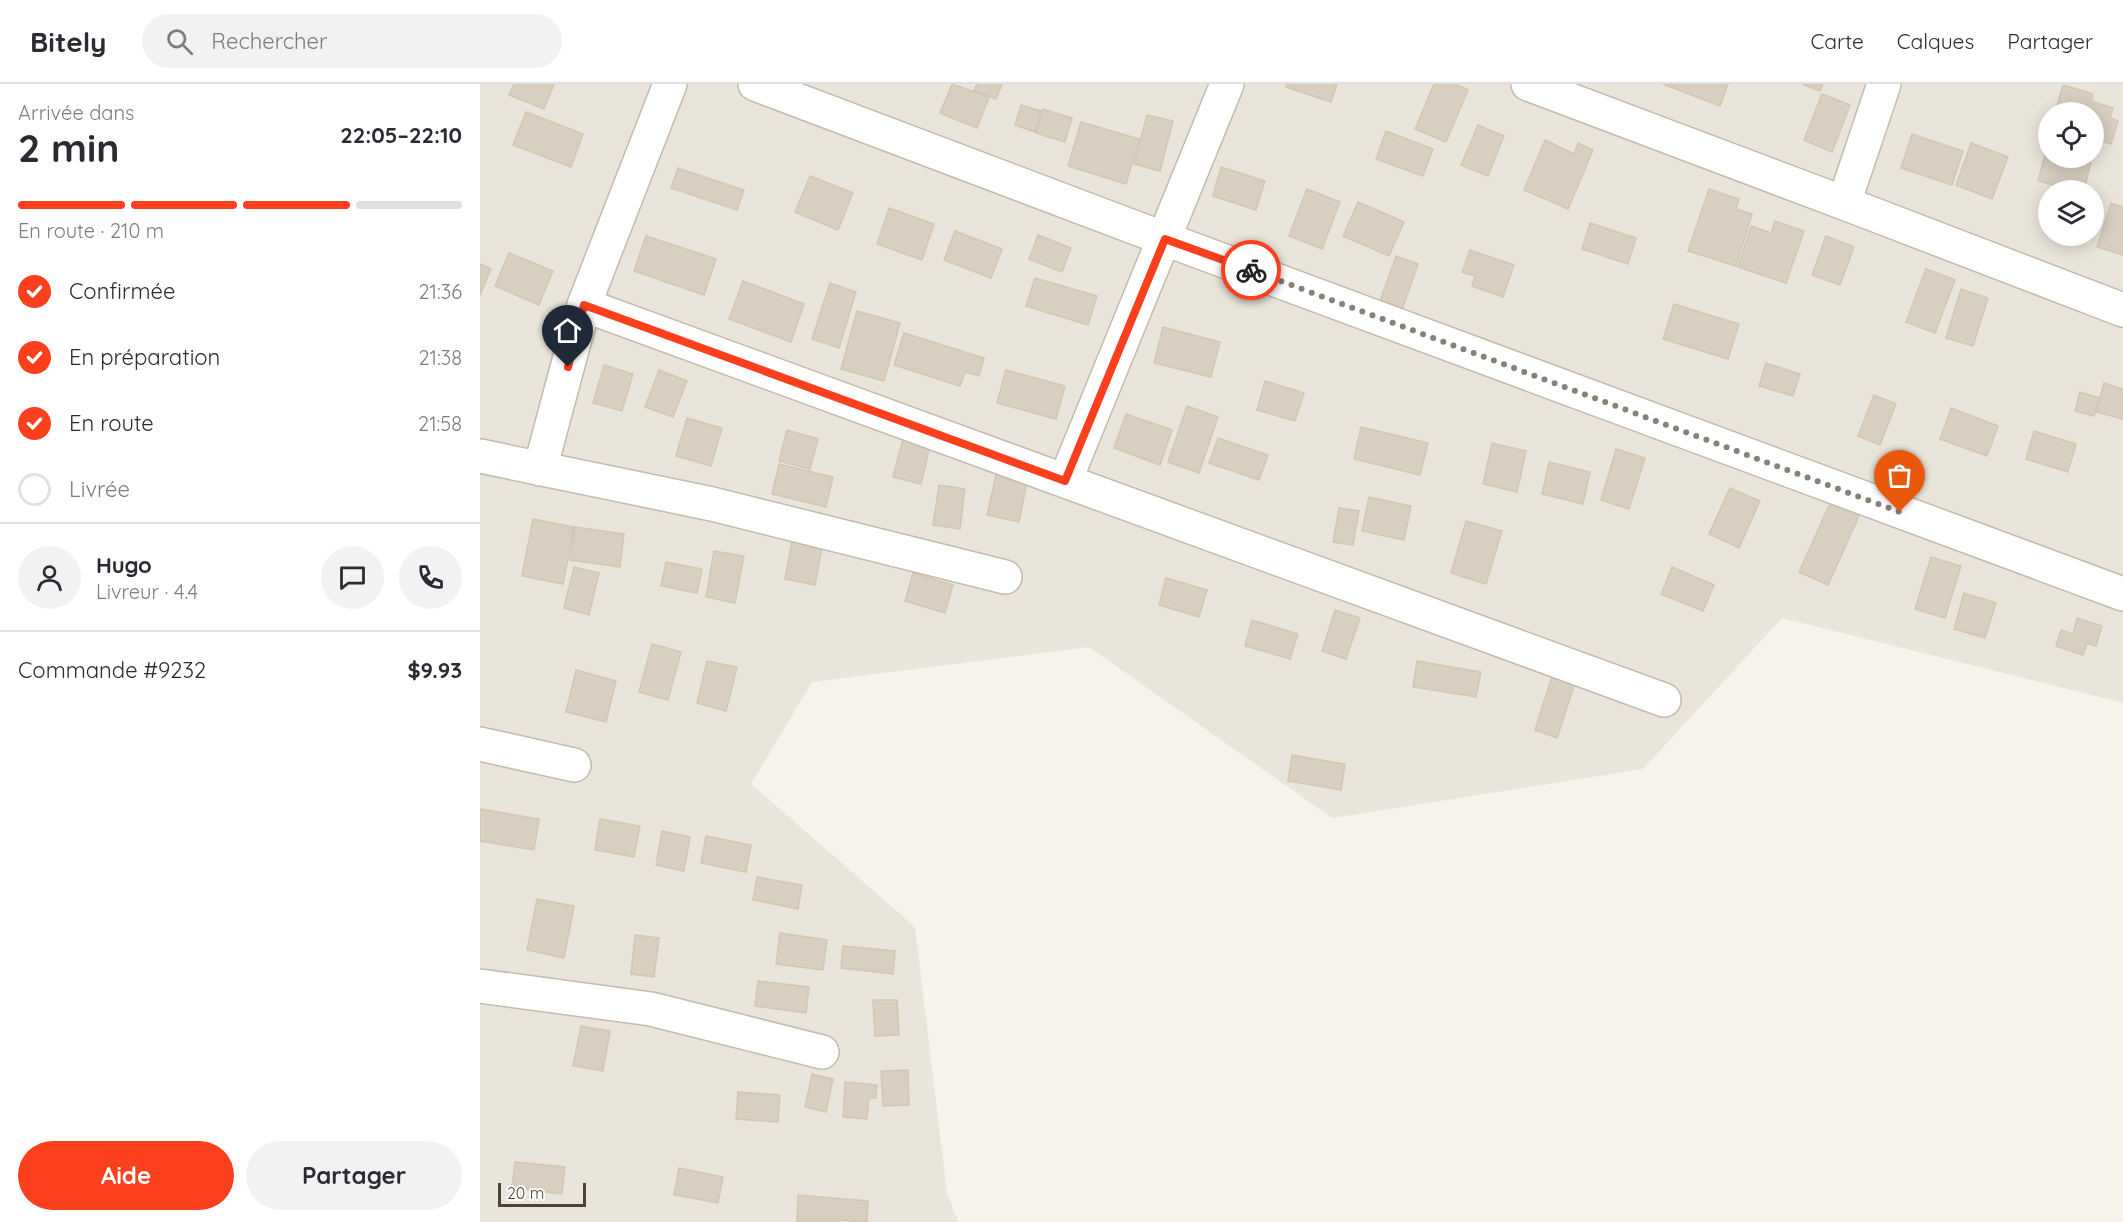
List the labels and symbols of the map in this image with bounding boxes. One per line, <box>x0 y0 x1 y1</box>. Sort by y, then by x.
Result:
courier <box>1221 240 1281 300</box>
pin <box>542 305 593 367</box>
pin <box>1874 450 1925 512</box>
scale bar <box>498 1180 586 1208</box>

